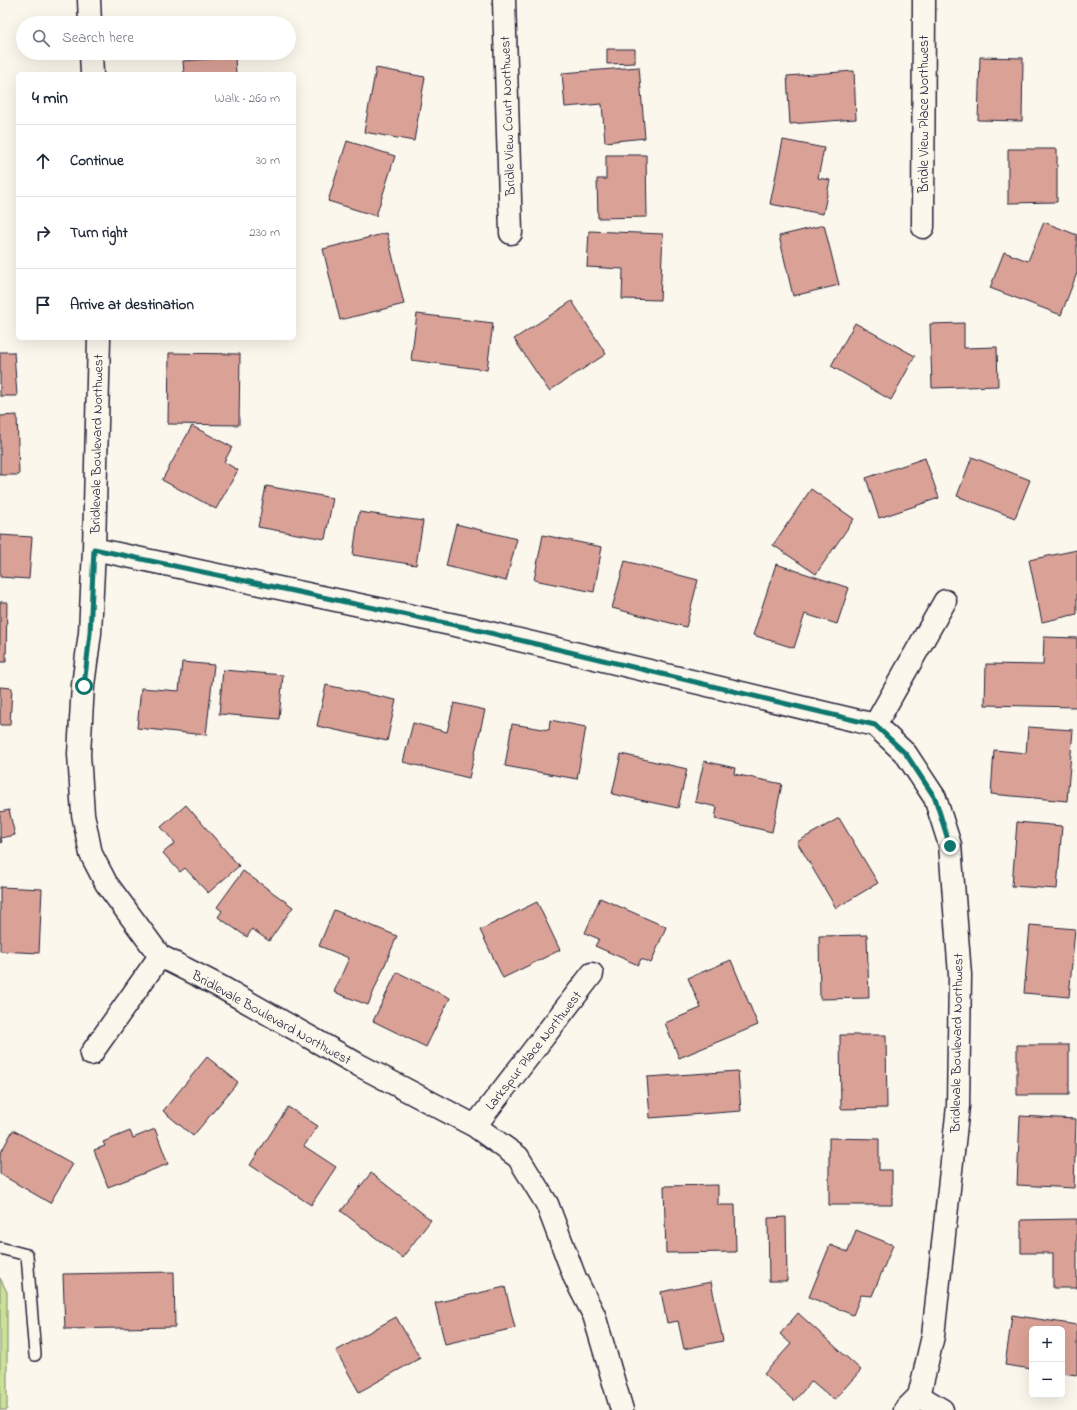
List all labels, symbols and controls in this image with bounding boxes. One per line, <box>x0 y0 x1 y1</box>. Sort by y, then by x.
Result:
search box <box>16 16 296 60</box>
icon: search <box>30 27 52 49</box>
text: Search here <box>62 27 134 49</box>
street label: Bridle View Court Northwest <box>495 35 522 197</box>
street label: Bridle View Place Northwest <box>914 35 935 194</box>
text: 4 min <box>32 86 68 111</box>
text: Walk · 260 m <box>215 89 280 108</box>
icon: ahead <box>32 150 54 172</box>
text: Continue <box>70 150 124 172</box>
text: 30 m <box>256 151 280 170</box>
icon: right <box>32 222 54 244</box>
text: Turn right <box>70 222 128 244</box>
text: 230 m <box>249 223 280 242</box>
icon: arrive <box>32 294 54 316</box>
text: Arrive at destination <box>70 294 194 316</box>
street label: Bridlevale Boulevard Northwest <box>85 354 110 535</box>
route start <box>75 677 93 695</box>
route end <box>941 837 959 855</box>
street label: Bridlevale Boulevard Northwest <box>945 953 970 1134</box>
street label: Bridlevale Boulevard Northwest <box>187 965 355 1071</box>
street label: Larkspur Place Northwest <box>481 986 588 1115</box>
map controls <box>1029 1326 1065 1398</box>
button: + <box>1029 1326 1065 1362</box>
button: − <box>1029 1362 1065 1398</box>

